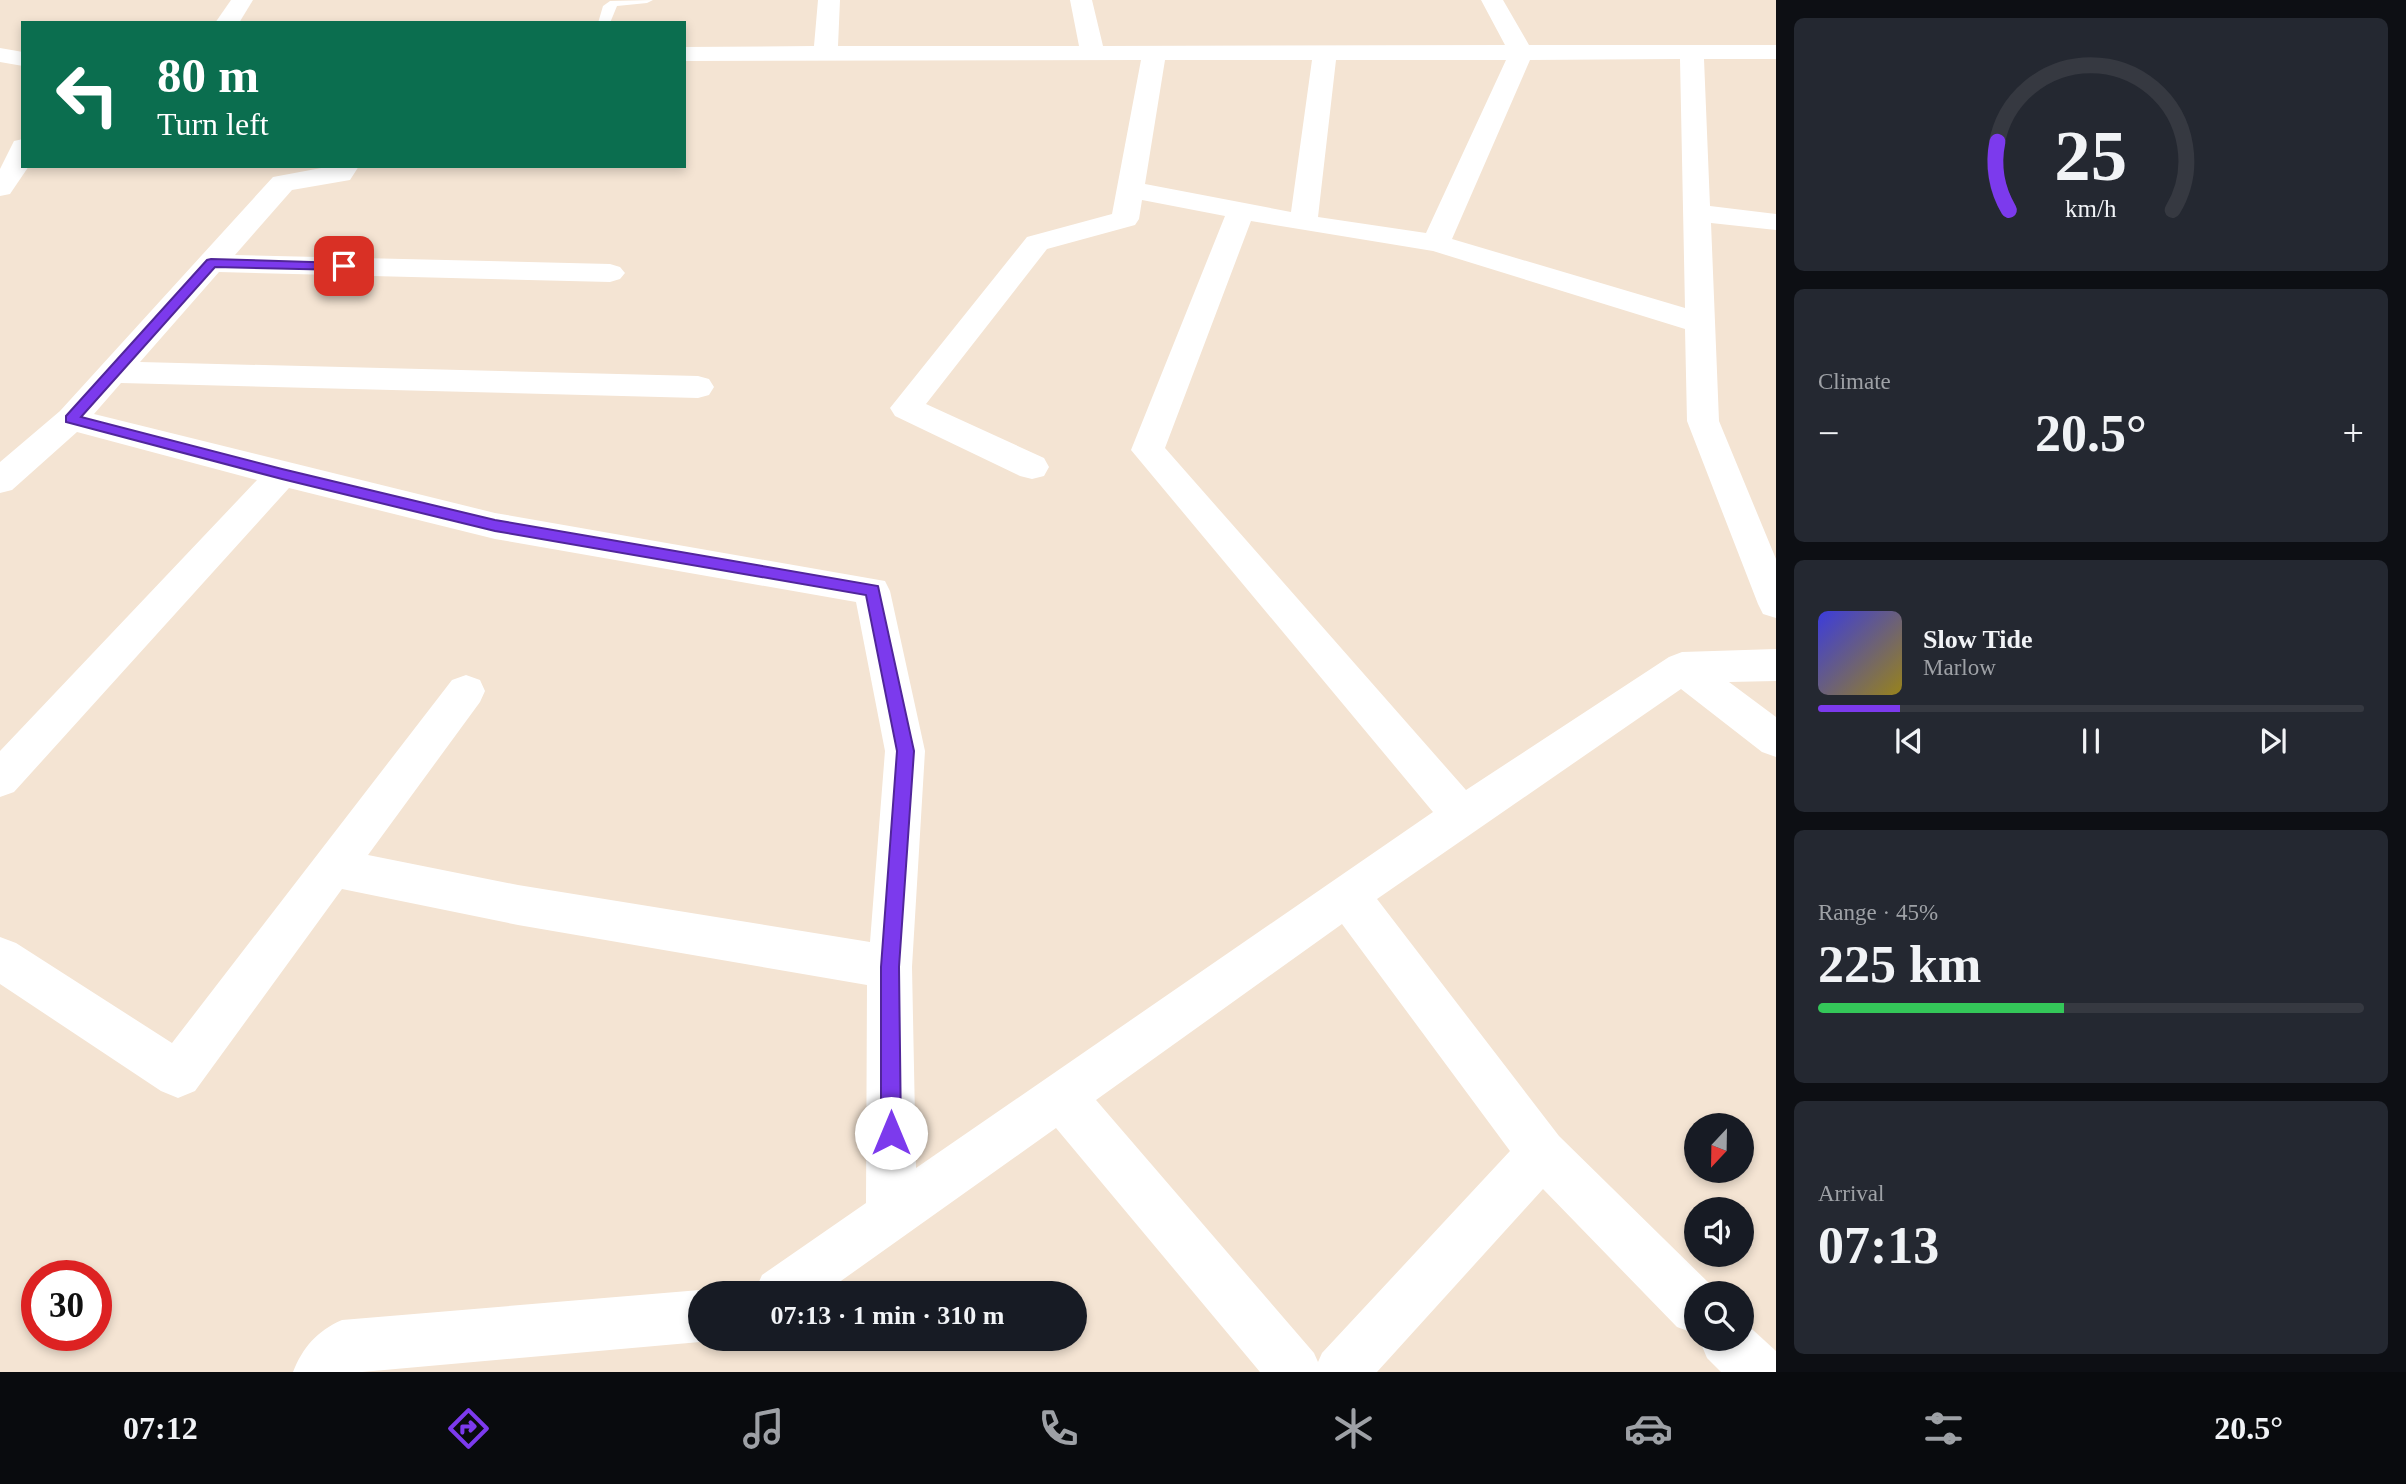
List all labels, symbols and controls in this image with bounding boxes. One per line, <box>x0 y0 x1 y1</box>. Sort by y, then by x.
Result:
text: 80 m <box>157 48 259 103</box>
icon: left <box>42 49 133 140</box>
text: Turn left <box>157 106 269 142</box>
text: 25 <box>2055 116 2127 197</box>
text: km/h <box>2065 195 2117 222</box>
pin <box>314 236 374 296</box>
icon: arrive <box>325 247 363 285</box>
text: Climate <box>1818 369 1891 394</box>
text: 20.5° <box>2035 405 2147 462</box>
text: − <box>1818 412 1839 454</box>
text: + <box>2343 412 2364 454</box>
text: Slow Tide <box>1923 625 2033 654</box>
text: Marlow <box>1923 655 1996 680</box>
icon: previous <box>1890 722 1928 760</box>
icon: pause <box>2072 722 2110 760</box>
icon: next <box>2254 722 2292 760</box>
text: Range · 45% <box>1818 900 1938 925</box>
text: 225 km <box>1818 936 1981 993</box>
position arrow <box>854 1096 928 1170</box>
north arrow <box>1684 1113 1754 1183</box>
map controls <box>1684 1113 1754 1351</box>
text: Arrival <box>1818 1181 1884 1206</box>
button: sound <box>1684 1197 1754 1267</box>
text: 07:13 <box>1818 1217 1939 1274</box>
speed limit sign: 30 <box>21 1260 112 1351</box>
button: search <box>1684 1281 1754 1351</box>
text: 07:13 · 1 min · 310 m <box>771 1301 1005 1330</box>
icon: directions <box>444 1404 493 1453</box>
icon: music <box>739 1404 788 1453</box>
icon: phone <box>1034 1404 1083 1453</box>
icon: climate <box>1329 1404 1378 1453</box>
icon: car <box>1624 1404 1673 1453</box>
icon: filters <box>1919 1404 1968 1453</box>
text: 07:12 <box>123 1410 198 1446</box>
text: 20.5° <box>2214 1410 2283 1446</box>

